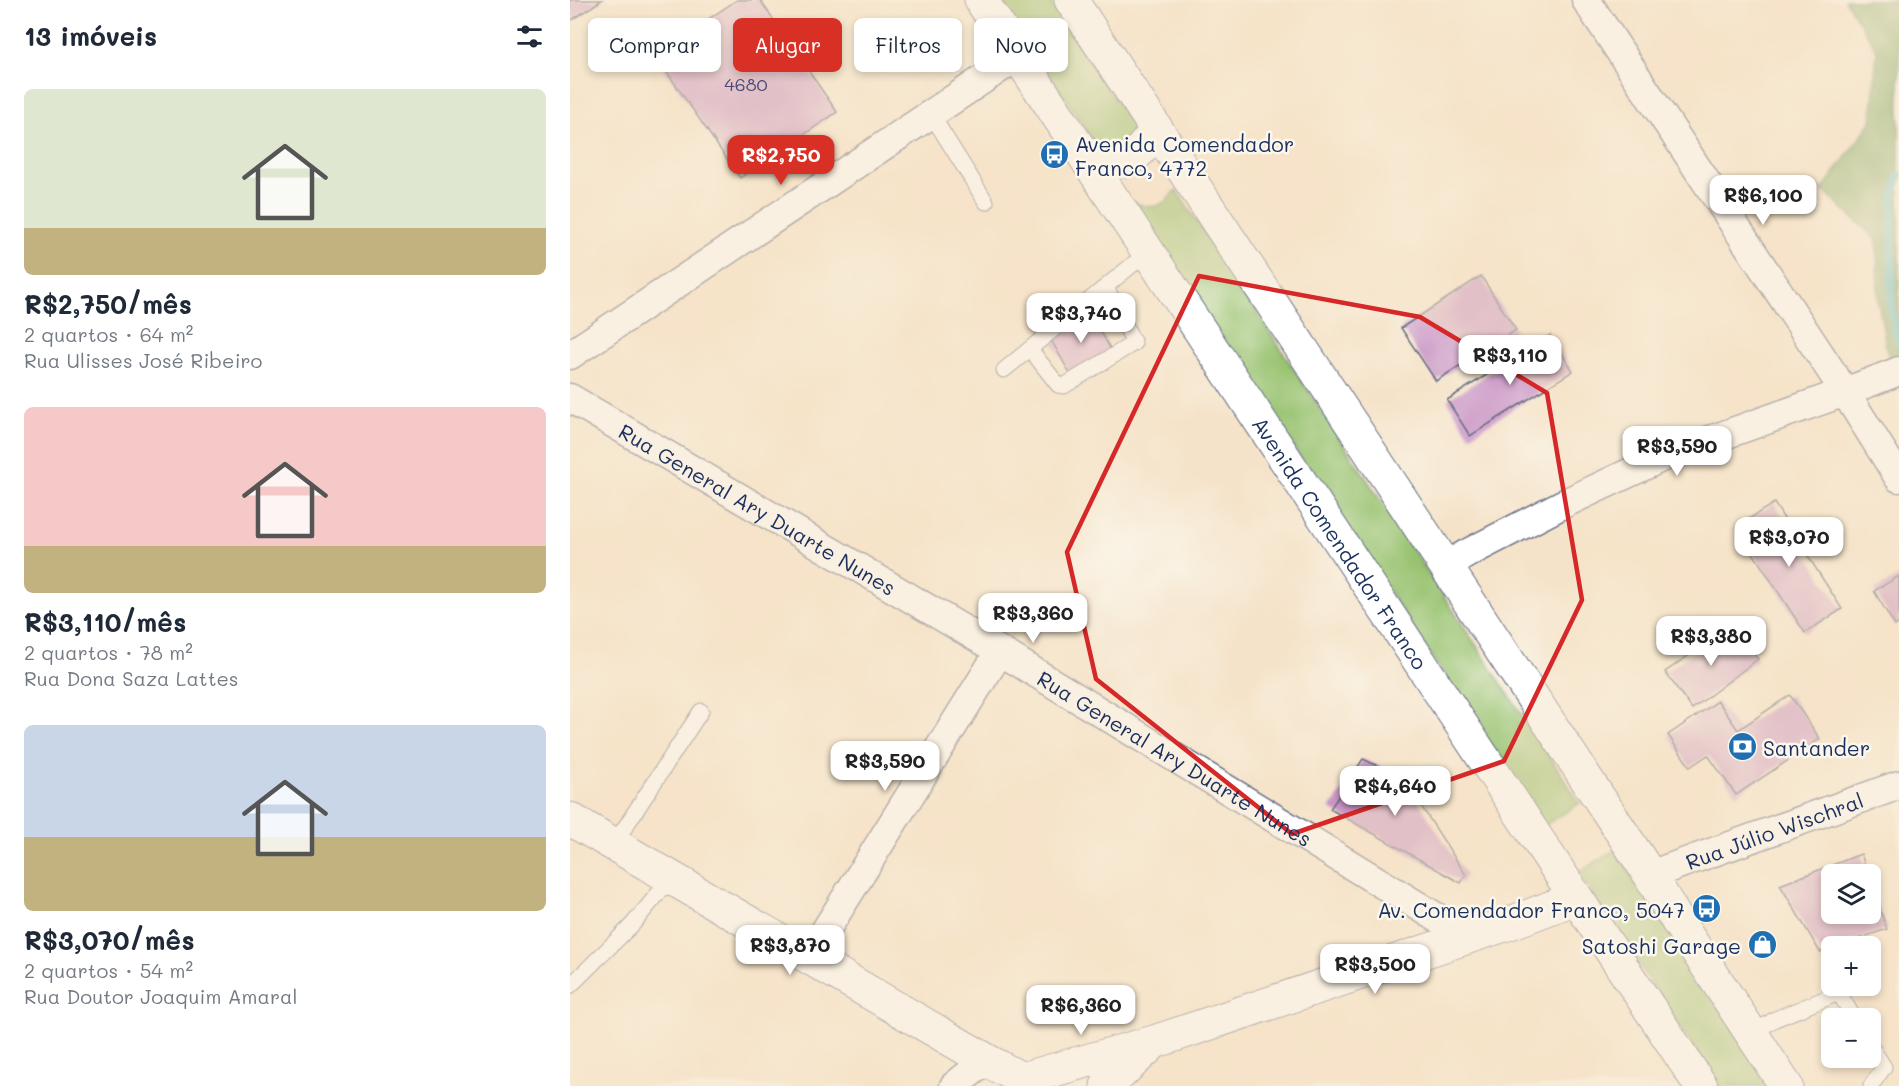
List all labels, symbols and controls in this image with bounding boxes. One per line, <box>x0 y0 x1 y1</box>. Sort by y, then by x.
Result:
chip: Comprar <box>588 18 721 72</box>
chip: Alugar <box>733 18 842 72</box>
chip: Filtros <box>854 18 962 72</box>
chip: Novo <box>974 18 1068 72</box>
text: 13 imóveis <box>24 19 157 53</box>
icon: filters <box>513 20 546 53</box>
house number: 4680 <box>724 72 768 96</box>
icon: home <box>231 128 339 236</box>
place label: Avenida Comendador Franco, 4772 <box>1075 130 1294 181</box>
pin: R$2,750 <box>726 135 836 186</box>
bus stop icon: Avenida Comendador Franco, 4772 <box>1038 139 1070 171</box>
text: R$2,750 <box>741 141 821 167</box>
pin: R$6,100 <box>1708 175 1818 226</box>
text: R$6,100 <box>1723 181 1803 207</box>
text: R$2,750/mês <box>24 287 192 321</box>
pin: R$3,740 <box>1026 293 1136 344</box>
text: R$3,740 <box>1040 299 1122 325</box>
text: 2 quartos · 64 m² <box>24 321 193 347</box>
pin: R$3,110 <box>1455 335 1565 386</box>
text: R$3,110 <box>1473 341 1547 367</box>
text: Rua Ulisses José Ribeiro <box>24 347 262 373</box>
street label: Avenida Comendador Franco <box>1247 411 1434 674</box>
street label: Rua General Ary Duarte Nunes <box>614 417 901 601</box>
pin: R$3,590 <box>1622 426 1732 477</box>
text: R$3,590 <box>1637 432 1717 458</box>
icon: home <box>231 446 339 554</box>
pin: R$3,070 <box>1734 517 1844 568</box>
text: R$3,070 <box>1748 523 1830 549</box>
pin: R$3,360 <box>978 593 1088 644</box>
text: R$3,360 <box>992 599 1074 625</box>
text: R$3,110/mês <box>24 605 186 639</box>
pin: R$3,380 <box>1656 616 1766 667</box>
text: R$3,380 <box>1670 622 1752 648</box>
text: 2 quartos · 78 m² <box>24 639 193 665</box>
street label: Rua General Ary Duarte Nunes <box>1033 664 1317 852</box>
text: Rua Dona Saza Lattes <box>24 665 239 691</box>
bank icon: Santander <box>1726 731 1758 763</box>
place label: Santander <box>1763 734 1870 761</box>
pin: R$3,590 <box>830 741 940 792</box>
text: R$3,590 <box>845 747 925 773</box>
icon: home <box>231 764 339 872</box>
pin: R$4,640 <box>1340 766 1450 817</box>
text: R$4,640 <box>1354 772 1436 798</box>
street label: Rua Júlio Wischral <box>1682 786 1867 875</box>
map controls <box>1821 864 1881 1068</box>
button: layers <box>1821 864 1881 924</box>
bus stop icon: Av. Comendador Franco, 5047 <box>1690 893 1722 925</box>
place label: Av. Comendador Franco, 5047 <box>1378 896 1685 923</box>
text: R$3,070/mês <box>24 923 195 957</box>
pin: R$3,870 <box>735 925 845 976</box>
shop icon: Satoshi Garage <box>1746 929 1778 961</box>
text: R$3,870 <box>750 931 830 957</box>
place label: Satoshi Garage <box>1582 932 1741 959</box>
button: + <box>1821 936 1881 996</box>
pin: R$3,500 <box>1320 944 1430 995</box>
text: R$3,500 <box>1334 950 1416 976</box>
text: 2 quartos · 54 m² <box>24 957 193 983</box>
text: Rua Doutor Joaquim Amaral <box>24 983 298 1009</box>
pin: R$6,360 <box>1026 985 1136 1036</box>
text: R$6,360 <box>1040 991 1122 1017</box>
button: − <box>1821 1008 1881 1068</box>

